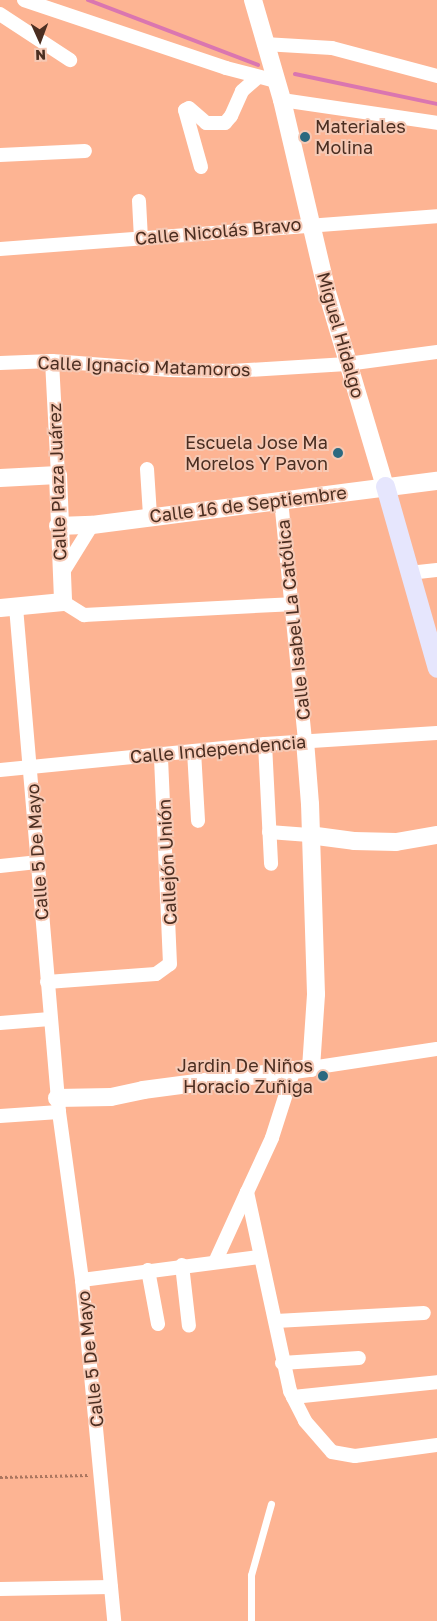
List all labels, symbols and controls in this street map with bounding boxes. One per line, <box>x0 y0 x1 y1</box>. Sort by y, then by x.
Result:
north arrow <box>15 15 65 65</box>
text: N <box>35 47 46 64</box>
place label: Materiales Molina <box>315 116 406 158</box>
marker: Materiales Molina <box>299 131 311 143</box>
street label: Calle Nicolás Bravo <box>134 213 302 249</box>
street label: Miguel Hidalgo <box>313 269 369 401</box>
street label: Calle Ignacio Matamoros <box>37 351 251 381</box>
street label: Calle Plaza Juárez <box>43 403 71 561</box>
place label: Escuela Jose Ma Morelos Y Pavon <box>185 432 328 474</box>
marker: Escuela Jose Ma Morelos Y Pavon <box>332 447 344 459</box>
street label: Calle 16 de Septiembre <box>148 481 348 527</box>
street label: Calle Isabel La Católica <box>272 519 314 721</box>
street label: Calle Independencia <box>129 731 307 767</box>
street label: Calle 5 De Mayo <box>21 783 53 921</box>
street label: Callejón Unión <box>153 798 181 926</box>
place label: Jardin De Niños Horacio Zuñiga <box>177 1055 313 1098</box>
marker: Jardin De Niños Horacio Zuñiga <box>317 1070 329 1082</box>
street label: Calle 5 De Mayo <box>72 1290 108 1428</box>

